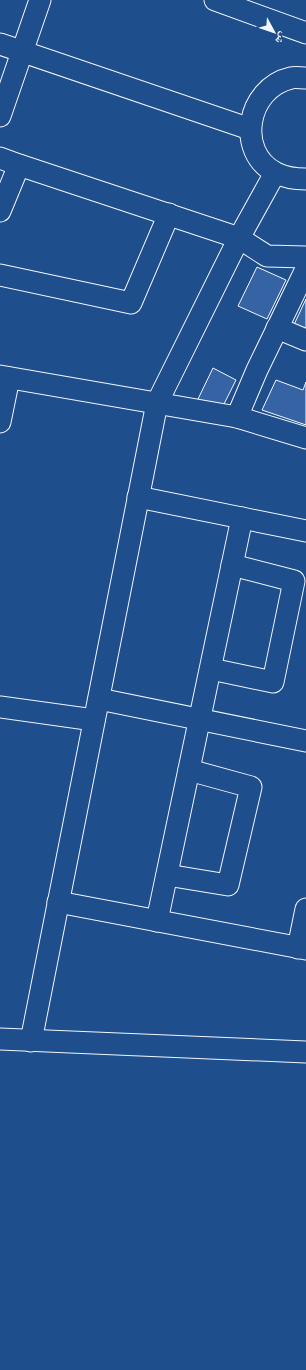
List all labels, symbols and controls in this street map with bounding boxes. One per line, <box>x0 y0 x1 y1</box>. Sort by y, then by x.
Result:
north arrow <box>254 12 294 52</box>
text: ش <box>272 29 291 48</box>

